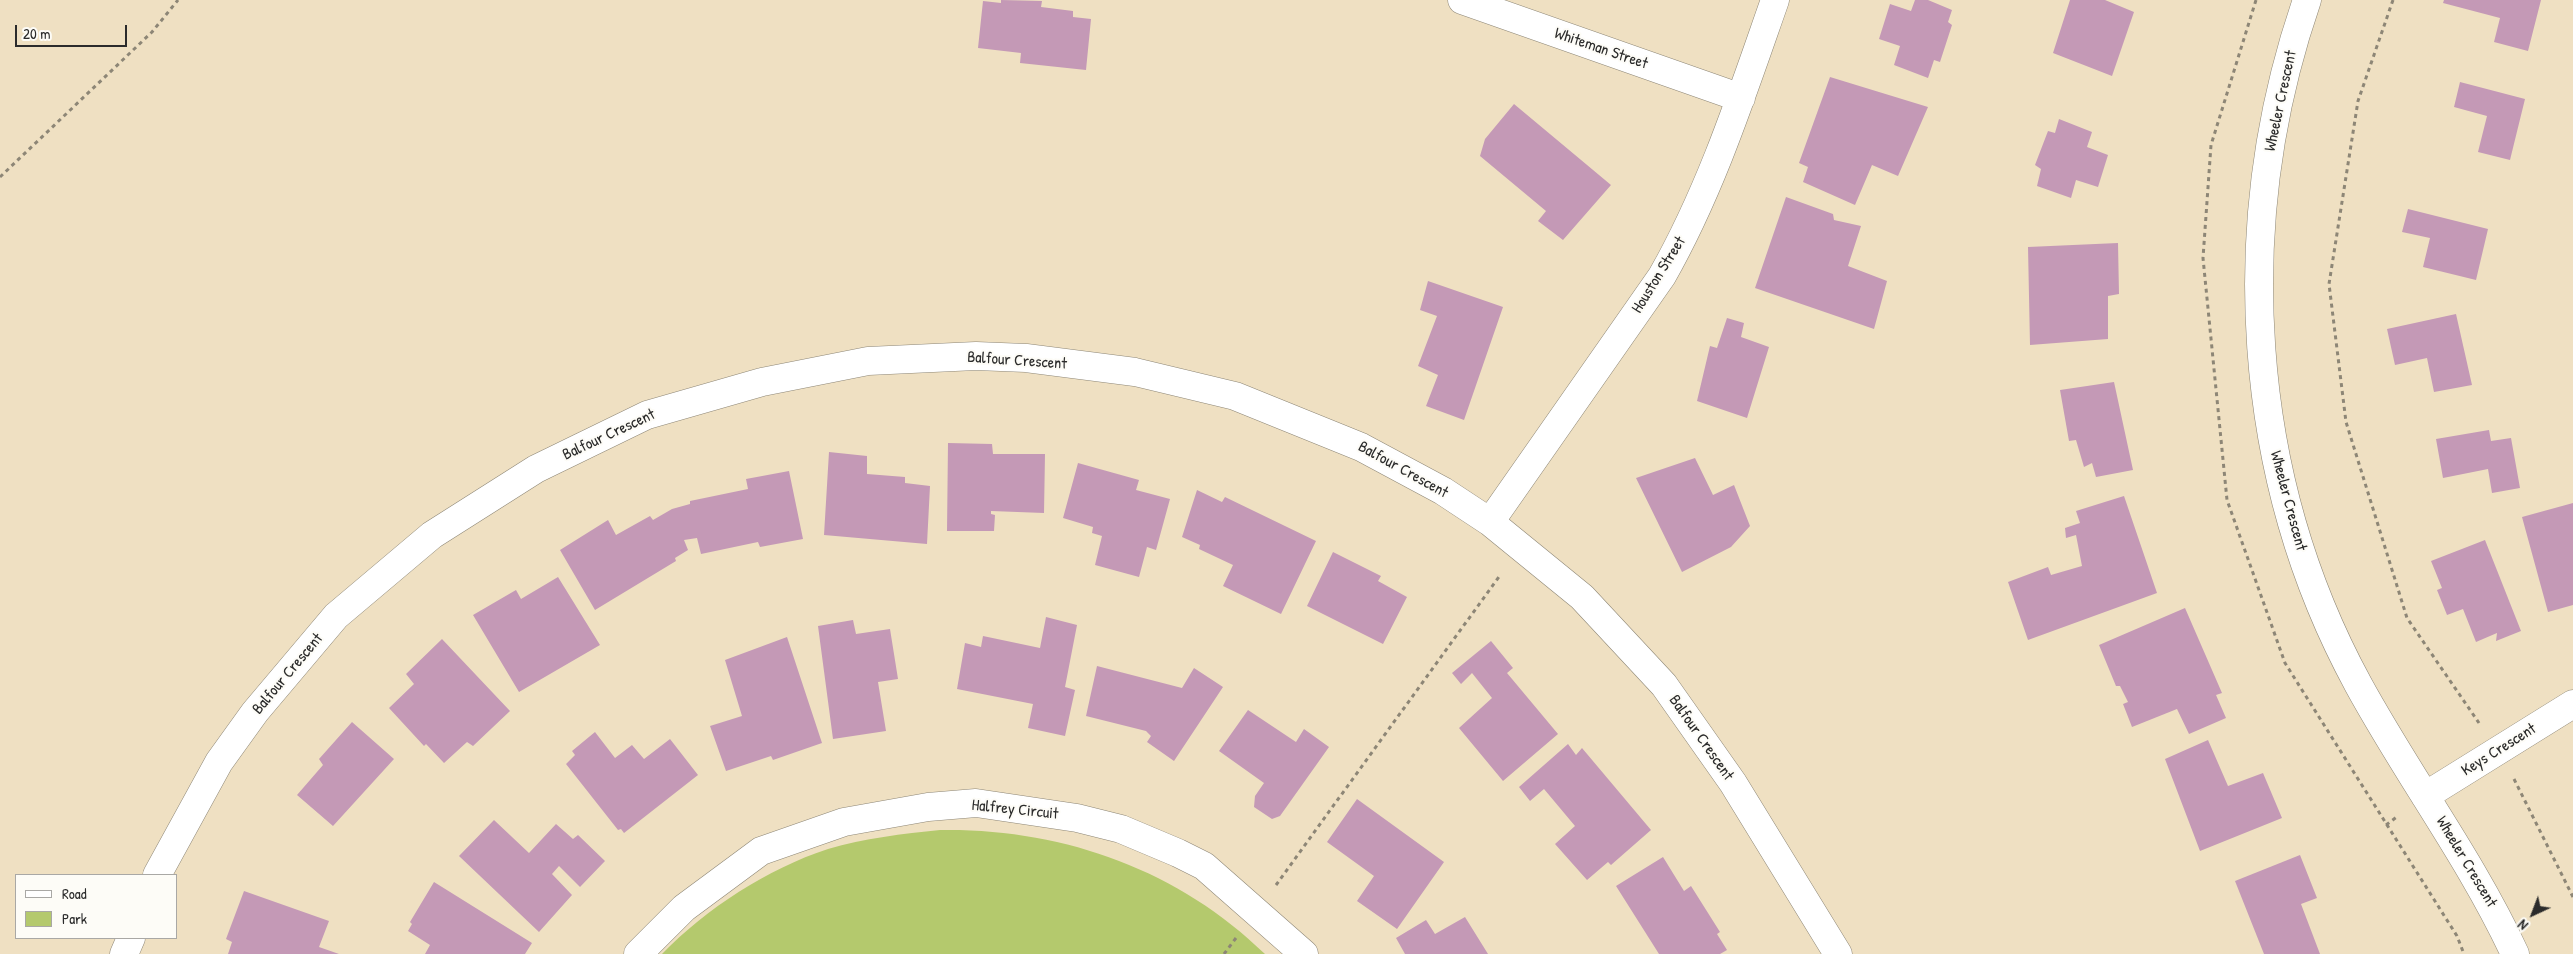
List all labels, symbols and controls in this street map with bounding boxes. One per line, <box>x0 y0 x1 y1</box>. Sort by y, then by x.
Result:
scale bar <box>18 15 130 47</box>
text: 20 m <box>23 23 50 44</box>
street label: Whiteman Street <box>1552 24 1650 74</box>
street label: Wheeler Crescent <box>2261 49 2301 153</box>
street label: Houston Street <box>1628 233 1690 317</box>
street label: Balfour Crescent <box>967 348 1067 374</box>
street label: Balfour Crescent <box>560 405 658 465</box>
street label: Balfour Crescent <box>1355 437 1451 503</box>
street label: Wheeler Crescent <box>2265 449 2311 553</box>
street label: Balfour Crescent <box>249 630 327 718</box>
street label: Balfour Crescent <box>1665 692 1737 784</box>
street label: Keys Crescent <box>2458 720 2540 780</box>
street label: Halfrey Circuit <box>971 796 1059 824</box>
street label: Wheeler Crescent <box>2431 813 2501 911</box>
legend <box>15 874 178 939</box>
text: Road <box>62 883 87 904</box>
north arrow <box>2508 889 2558 939</box>
text: Park <box>62 908 87 929</box>
text: N <box>2513 916 2532 935</box>

